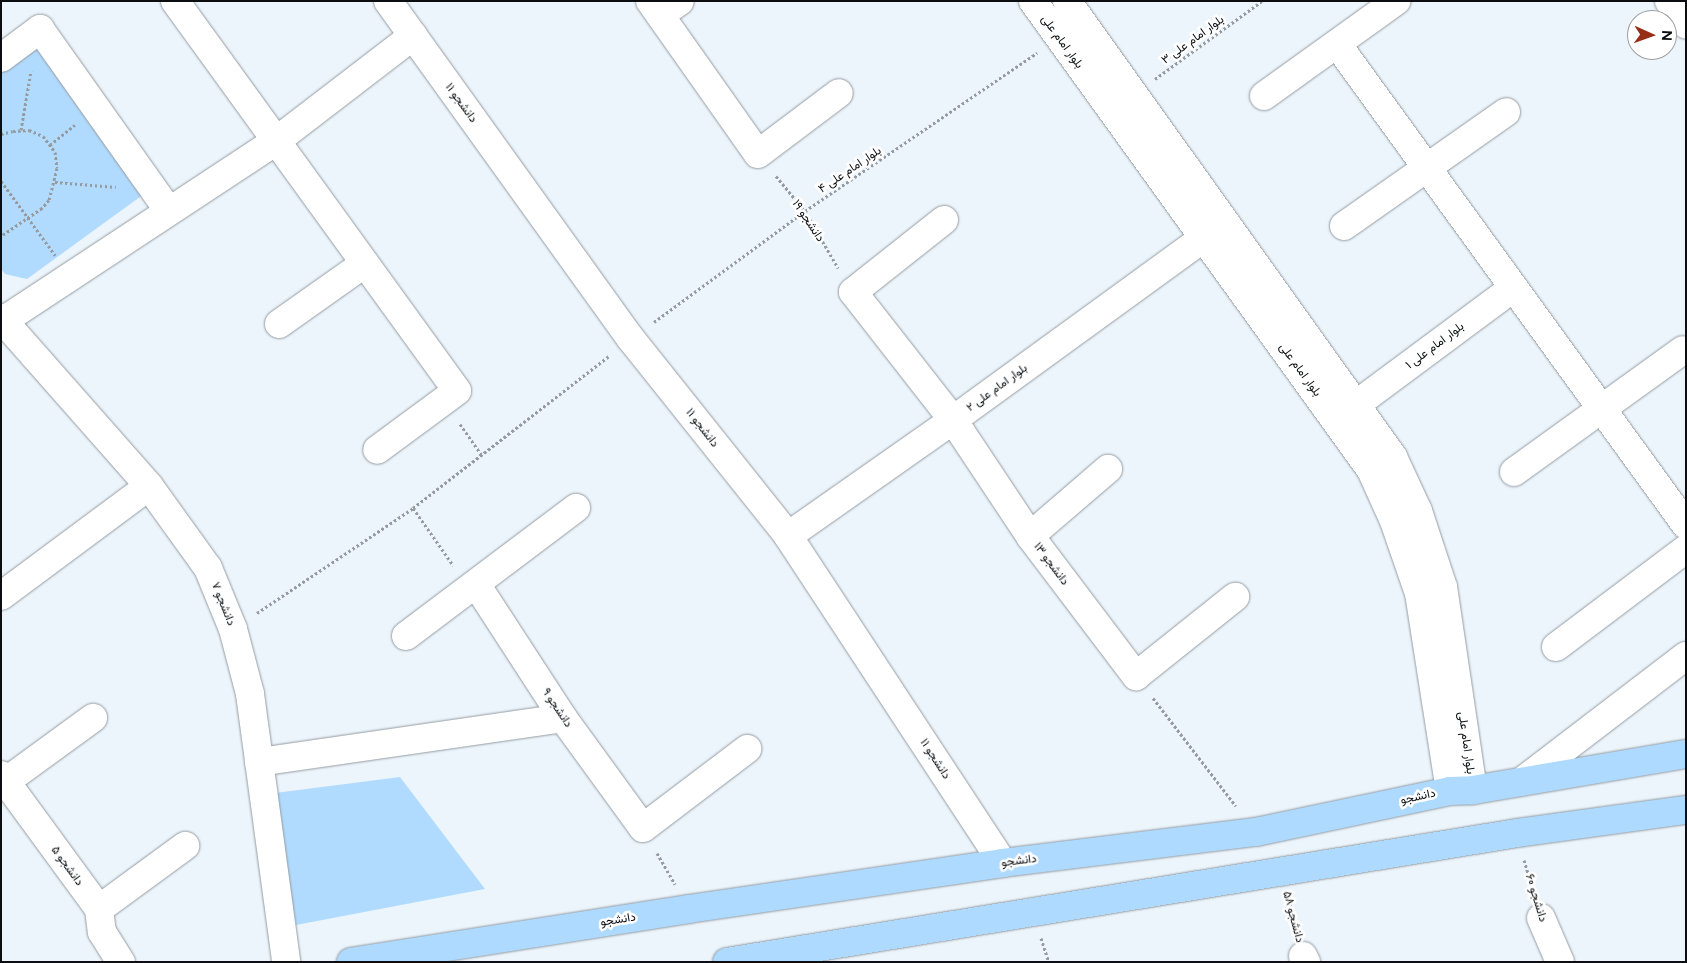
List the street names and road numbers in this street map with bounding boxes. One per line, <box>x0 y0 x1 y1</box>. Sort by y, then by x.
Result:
street label: بلوار امام علی <box>1038 12 1086 72</box>
street label: بلوار امام علی ۳ <box>1159 13 1227 67</box>
street label: دانشجو ۱۱ <box>442 80 480 126</box>
street label: بلوار امام علی ۴ <box>816 144 884 196</box>
street label: دانشجو ۱۹ <box>789 197 827 245</box>
street label: بلوار امام علی ۱ <box>1403 319 1467 373</box>
street label: بلوار امام علی <box>1276 340 1324 400</box>
street label: بلوار امام علی ۲ <box>964 361 1030 415</box>
street label: دانشجو ۱۱ <box>682 406 722 450</box>
street label: دانشجو ۱۳ <box>1030 540 1072 588</box>
street label: دانشجو ۷ <box>208 580 238 628</box>
street label: دانشجو ۹ <box>539 686 575 730</box>
street label: بلوار امام علی <box>1454 711 1478 775</box>
street label: دانشجو ۱۱ <box>917 736 953 782</box>
street label: دانشجو <box>1399 786 1437 808</box>
street label: دانشجو ۵ <box>48 843 86 889</box>
street label: دانشجو <box>1000 852 1038 870</box>
street label: دانشجو ۶۰ <box>1522 872 1550 924</box>
street label: دانشجو ۵۸ <box>1279 890 1307 944</box>
street label: دانشجو <box>599 910 637 930</box>

